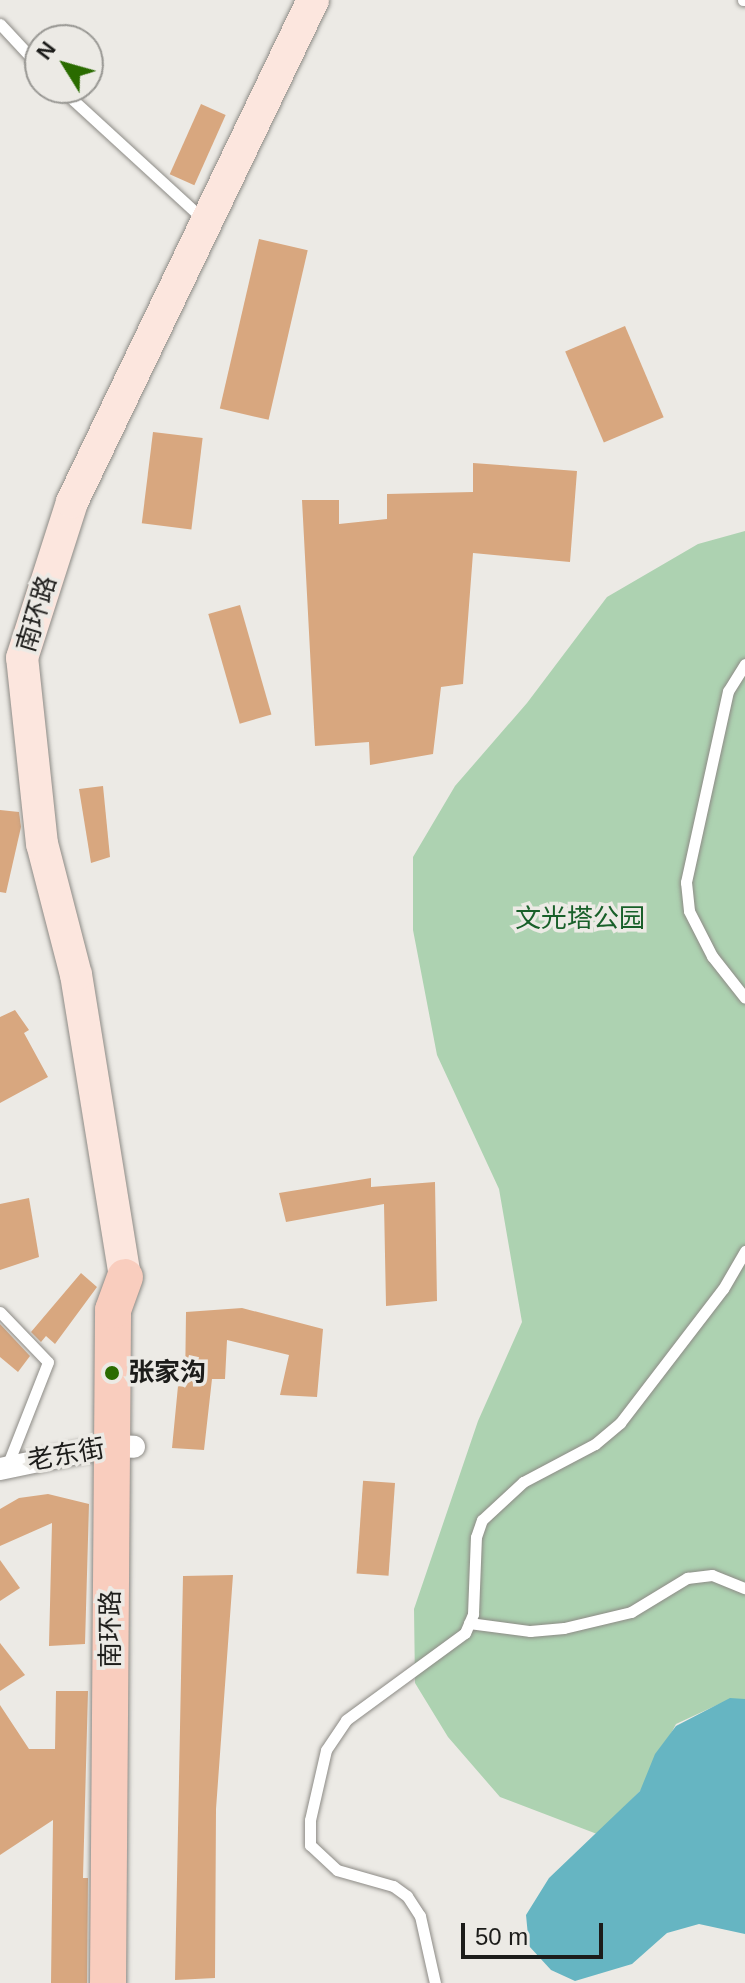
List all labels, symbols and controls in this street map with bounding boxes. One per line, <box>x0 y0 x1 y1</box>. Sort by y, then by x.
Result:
north arrow <box>24 24 104 104</box>
text: N <box>31 37 61 64</box>
street label: 南环路 <box>11 572 63 656</box>
park label: 文光塔公园 <box>515 903 645 935</box>
place label: 张家沟 <box>128 1357 206 1389</box>
marker: 张家沟 <box>103 1364 121 1382</box>
street label: 老东街 <box>25 1433 107 1477</box>
street label: 南环路 <box>95 1590 127 1668</box>
scale bar <box>465 1907 607 1957</box>
text: 50 m <box>475 1923 528 1950</box>

